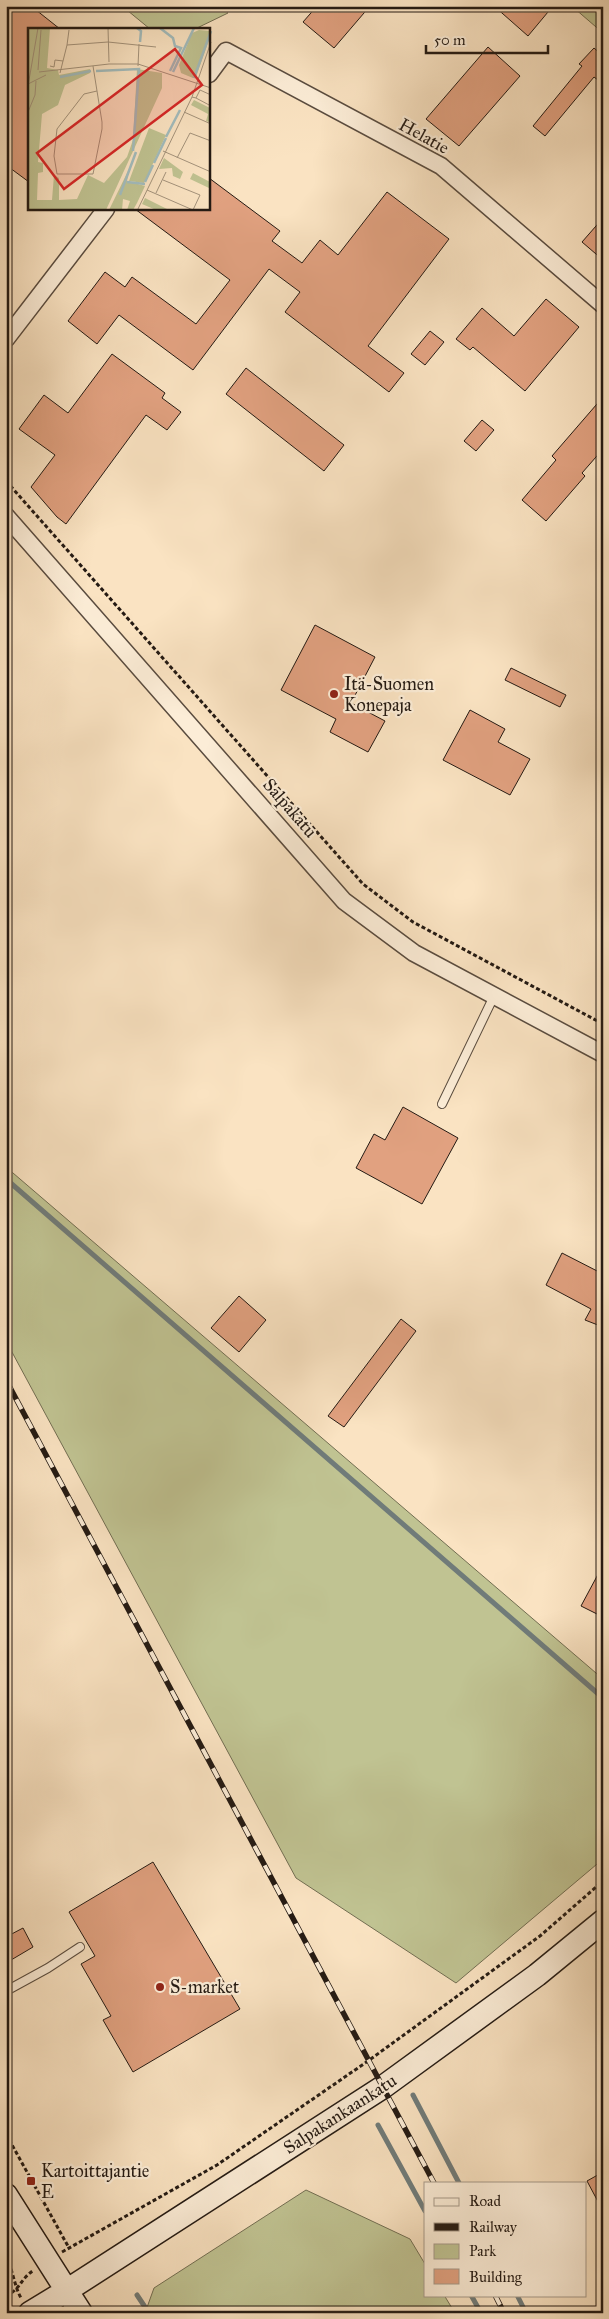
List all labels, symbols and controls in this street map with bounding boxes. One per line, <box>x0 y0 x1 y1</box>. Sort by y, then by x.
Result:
scale bar <box>426 22 549 54</box>
inset map <box>28 28 210 210</box>
text: 50 m <box>434 31 466 49</box>
street label: Helatie <box>395 113 453 159</box>
place label: Itä-Suomen Konepaja <box>344 673 434 716</box>
marker: Itä-Suomen Konepaja <box>328 688 340 700</box>
street label: Salpakatu <box>258 774 322 842</box>
place label: S-market <box>170 1976 240 1998</box>
marker: S-market <box>154 1981 166 1993</box>
street label: Salpakankaankatu <box>279 2069 401 2159</box>
place label: Kartoittajantie E <box>41 2160 149 2203</box>
marker: Kartoittajantie E <box>25 2175 37 2187</box>
legend <box>424 2182 586 2296</box>
text: Road <box>469 2192 501 2210</box>
text: Railway <box>469 2218 518 2236</box>
text: Park <box>469 2242 496 2260</box>
text: Building <box>469 2268 523 2286</box>

